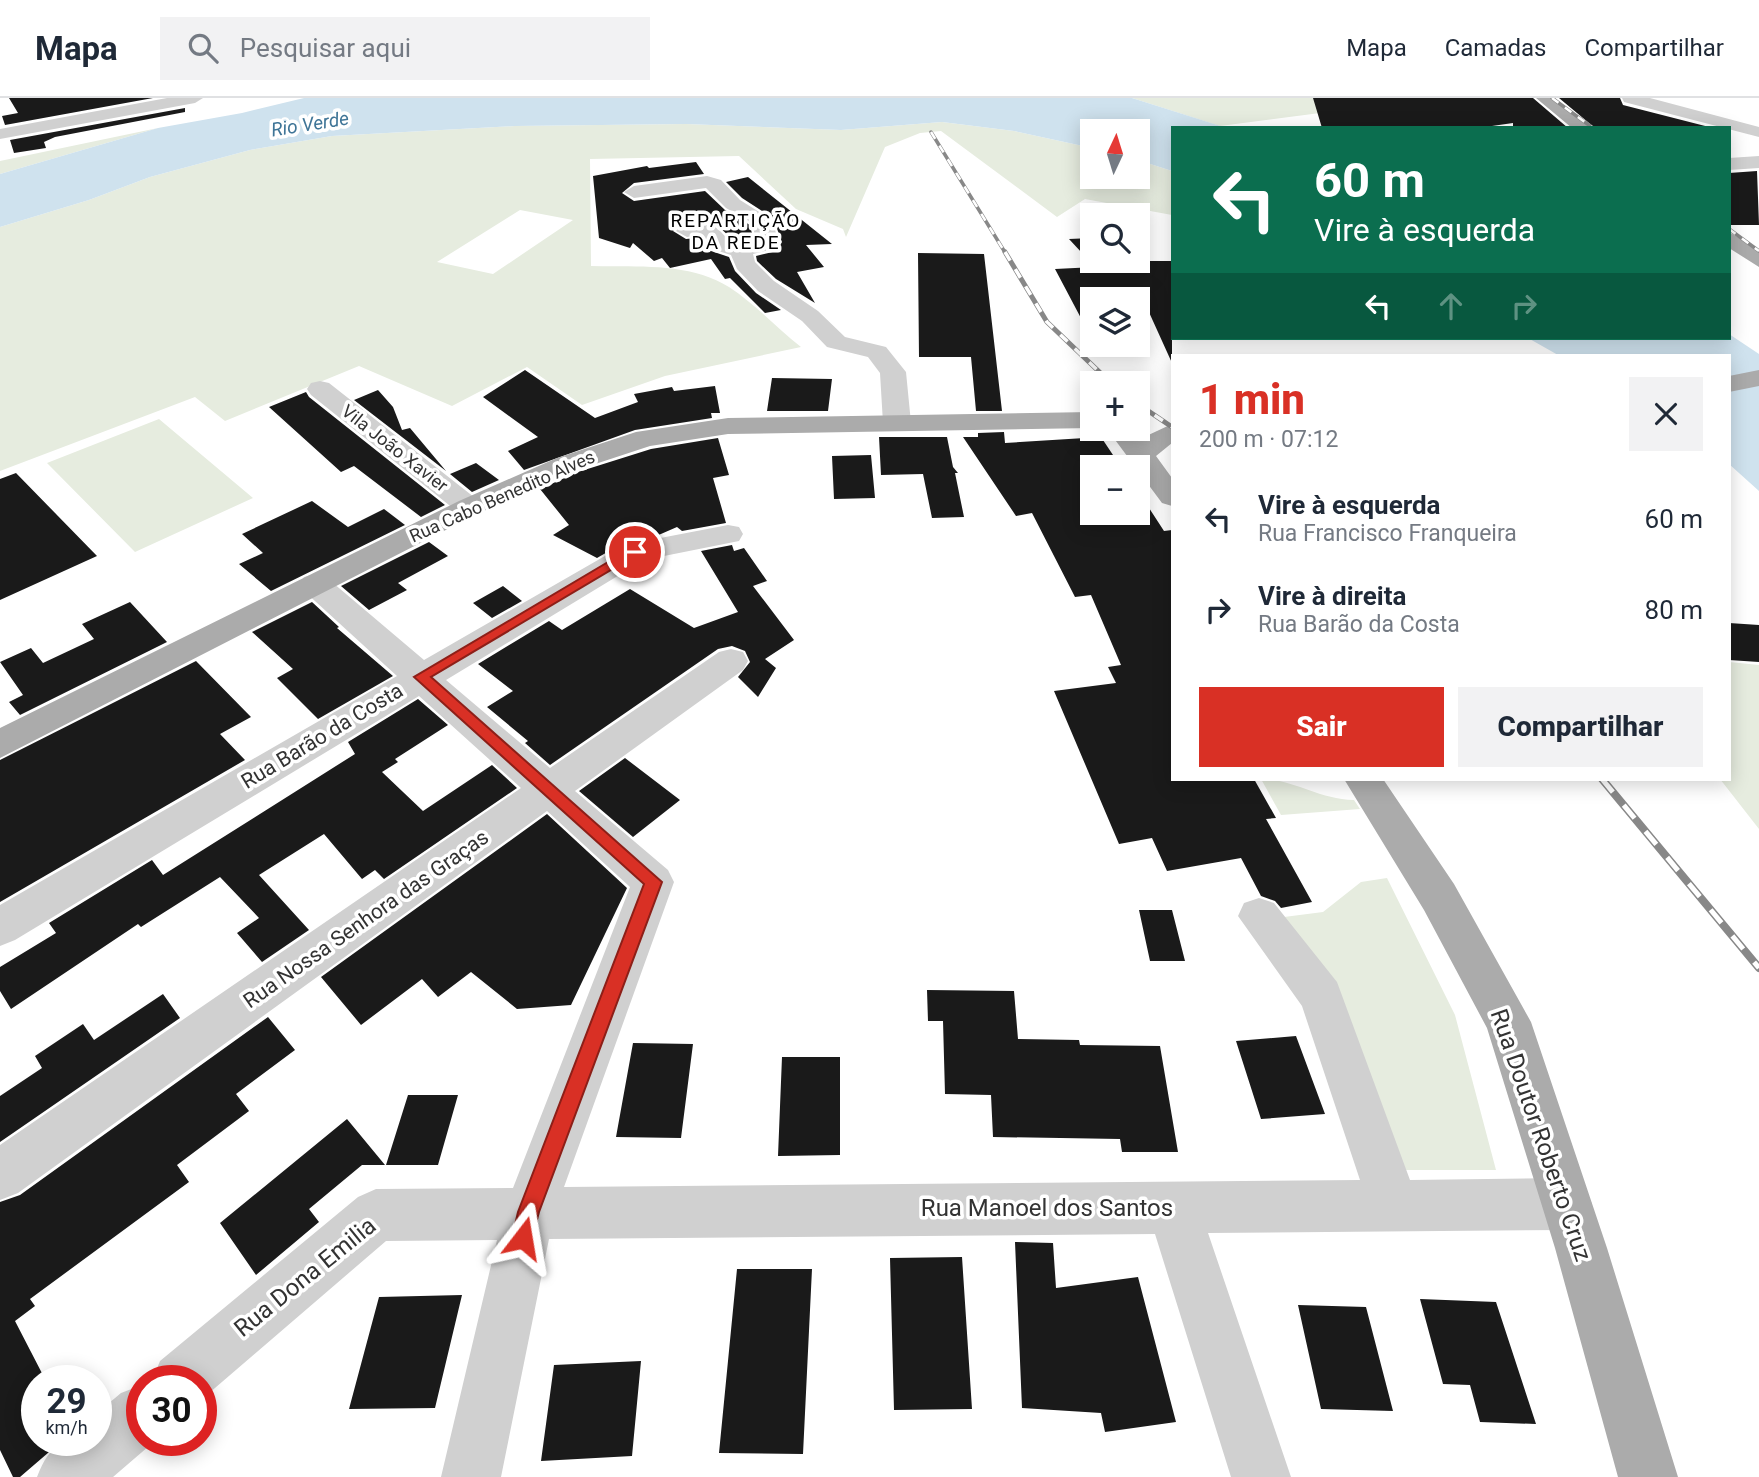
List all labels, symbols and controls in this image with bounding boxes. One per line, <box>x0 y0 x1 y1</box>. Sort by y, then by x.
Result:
search box <box>160 17 650 80</box>
text: Mapa <box>35 29 118 68</box>
icon: search <box>184 29 222 67</box>
text: Pesquisar aqui <box>240 33 411 63</box>
text: Mapa <box>1346 34 1407 62</box>
text: Camadas <box>1445 34 1546 62</box>
text: Compartilhar <box>1584 34 1724 62</box>
water label: Rio Verde <box>270 106 351 141</box>
north arrow <box>1080 119 1150 189</box>
map controls <box>1080 119 1150 525</box>
text: 60 m <box>1314 152 1425 209</box>
icon: left <box>1199 154 1290 245</box>
button: search <box>1080 203 1150 273</box>
district label: REPARTIÇÃO DA REDE <box>671 209 801 254</box>
text: Vire à esquerda <box>1314 211 1535 249</box>
button: layers <box>1080 287 1150 357</box>
icon: left <box>1359 287 1397 325</box>
icon: ahead <box>1432 287 1470 325</box>
icon: right <box>1505 287 1543 325</box>
button: + <box>1080 371 1150 441</box>
text: 1 min <box>1199 375 1305 424</box>
button: close <box>1629 377 1703 451</box>
street label: Vila João Xavier <box>338 400 452 496</box>
text: 200 m · 07:12 <box>1199 426 1338 453</box>
street label: Rua Cabo Benedito Alves <box>406 446 598 546</box>
button: − <box>1080 455 1150 525</box>
text: Vire à esquerda <box>1258 490 1441 520</box>
icon: left <box>1199 500 1237 538</box>
text: 60 m <box>1645 504 1703 534</box>
text: Rua Francisco Franqueira <box>1258 520 1517 547</box>
pin <box>605 522 665 582</box>
icon: arrive <box>616 533 654 571</box>
text: Vire à direita <box>1258 581 1406 611</box>
icon: right <box>1199 591 1237 629</box>
text: 80 m <box>1645 595 1703 625</box>
text: Rua Barão da Costa <box>1258 611 1460 638</box>
street label: Rua Barão da Costa <box>237 678 407 794</box>
button: Sair <box>1199 687 1444 767</box>
button: Compartilhar <box>1458 687 1703 767</box>
street label: Rua Nossa Senhora das Graças <box>239 825 493 1013</box>
street label: Rua Doutor Roberto Cruz <box>1485 1005 1597 1265</box>
street label: Rua Manoel dos Santos <box>921 1194 1173 1222</box>
position arrow <box>486 1201 560 1275</box>
street label: Rua Dona Emilia <box>229 1211 381 1343</box>
speed limit sign: 30 <box>126 1365 217 1456</box>
text: 29 <box>46 1381 87 1422</box>
text: km/h <box>45 1417 88 1438</box>

